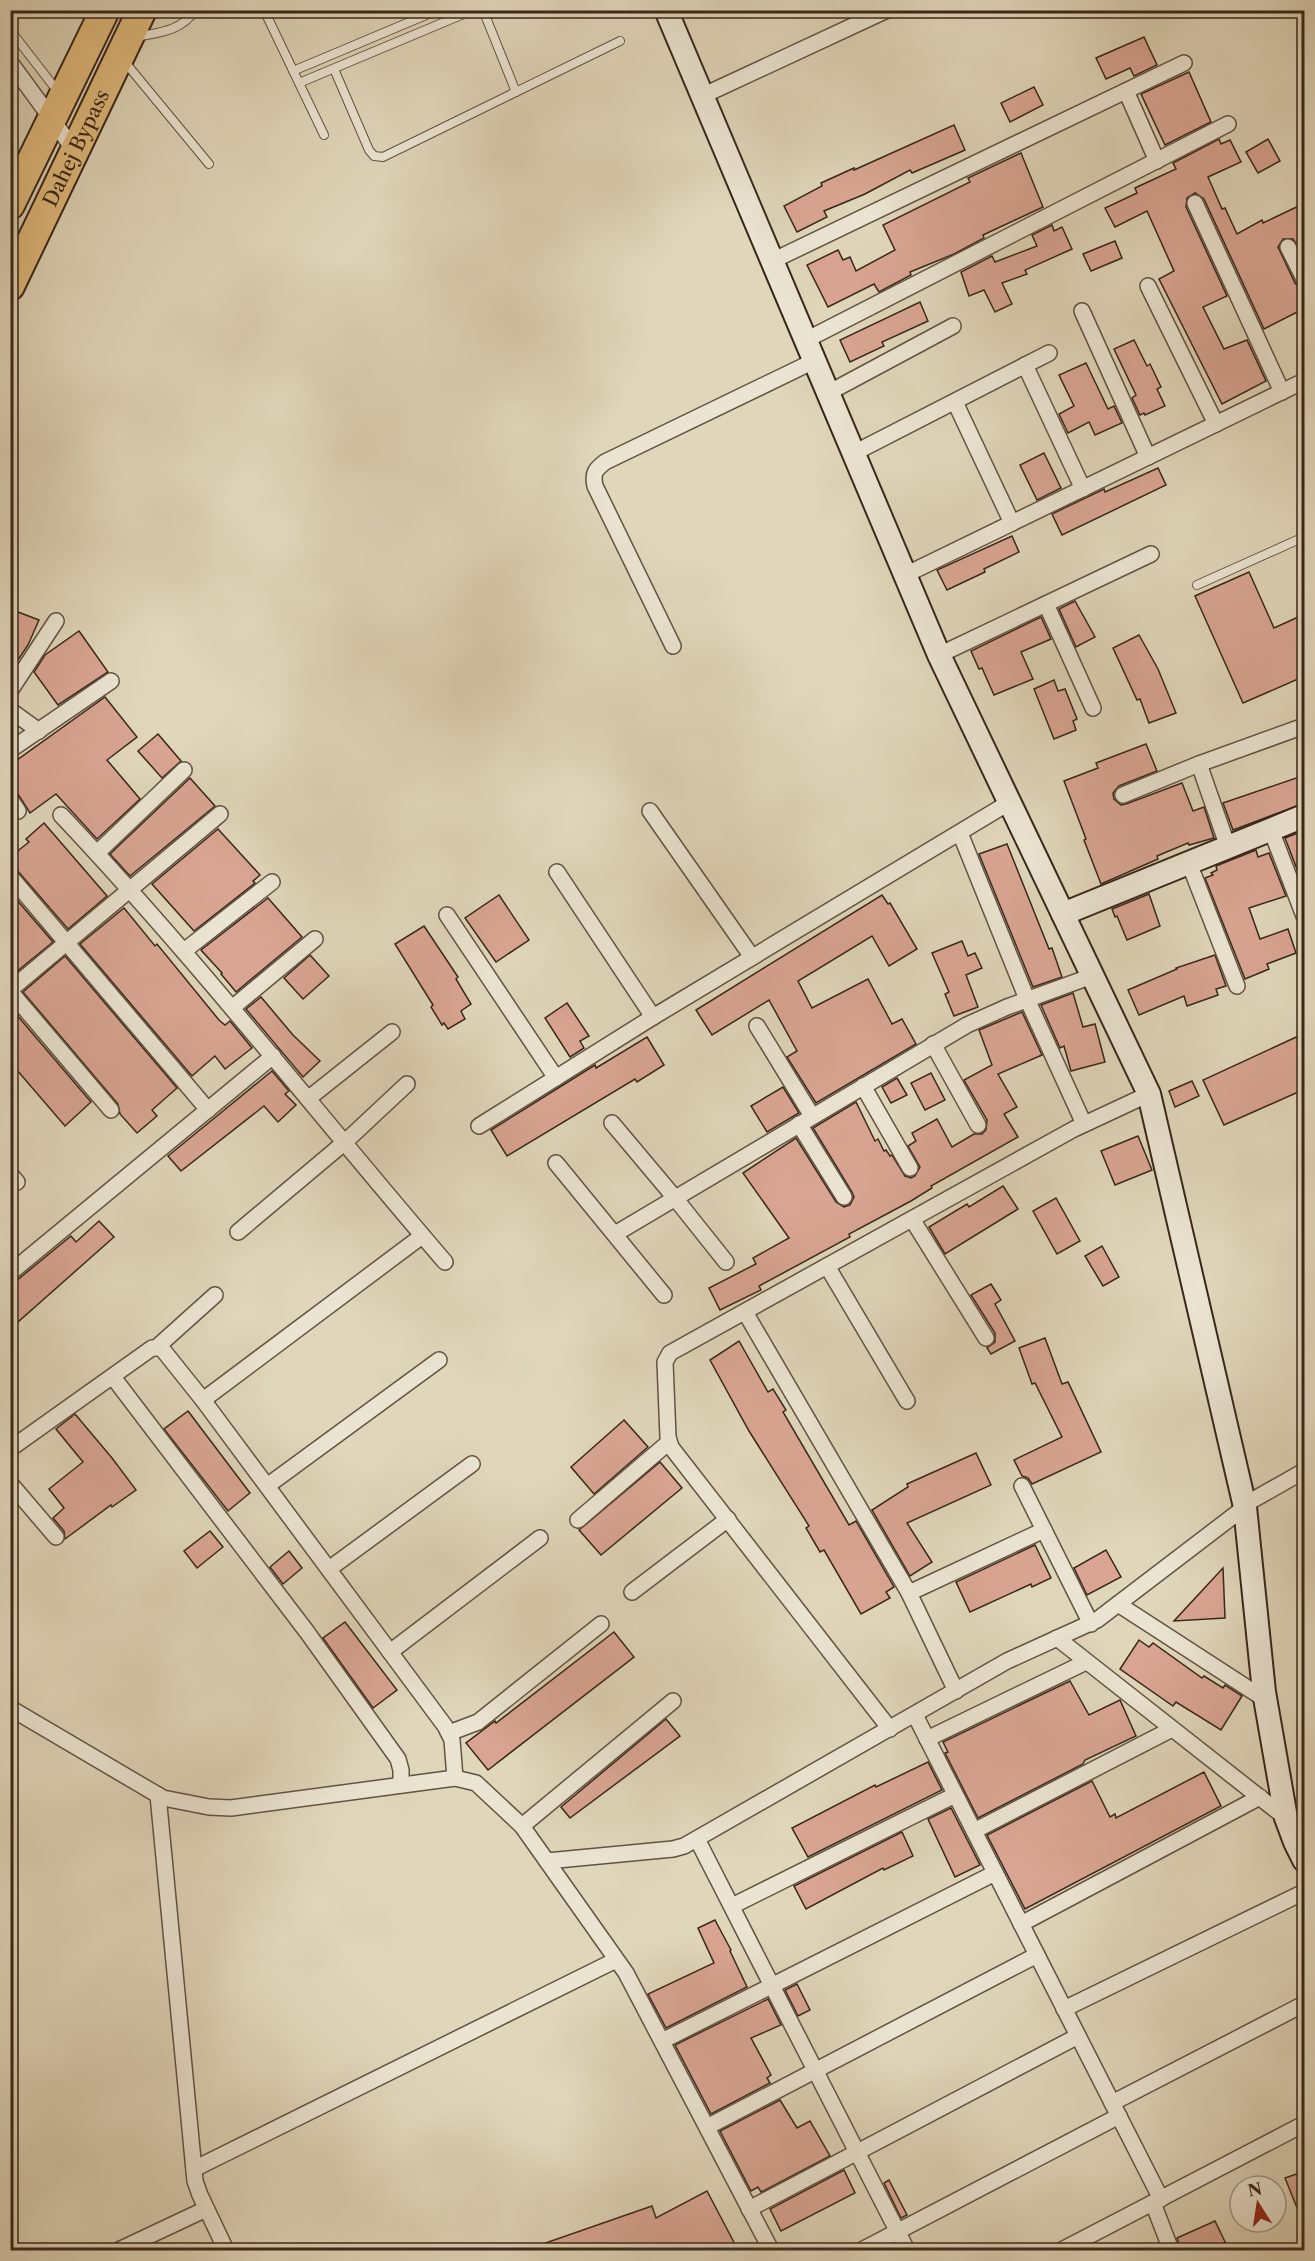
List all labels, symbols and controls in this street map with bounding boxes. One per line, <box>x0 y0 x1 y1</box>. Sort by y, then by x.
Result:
street label: Dahej Bypass <box>38 86 114 210</box>
north arrow <box>1228 2174 1288 2234</box>
text: N <box>1246 2178 1264 2201</box>

